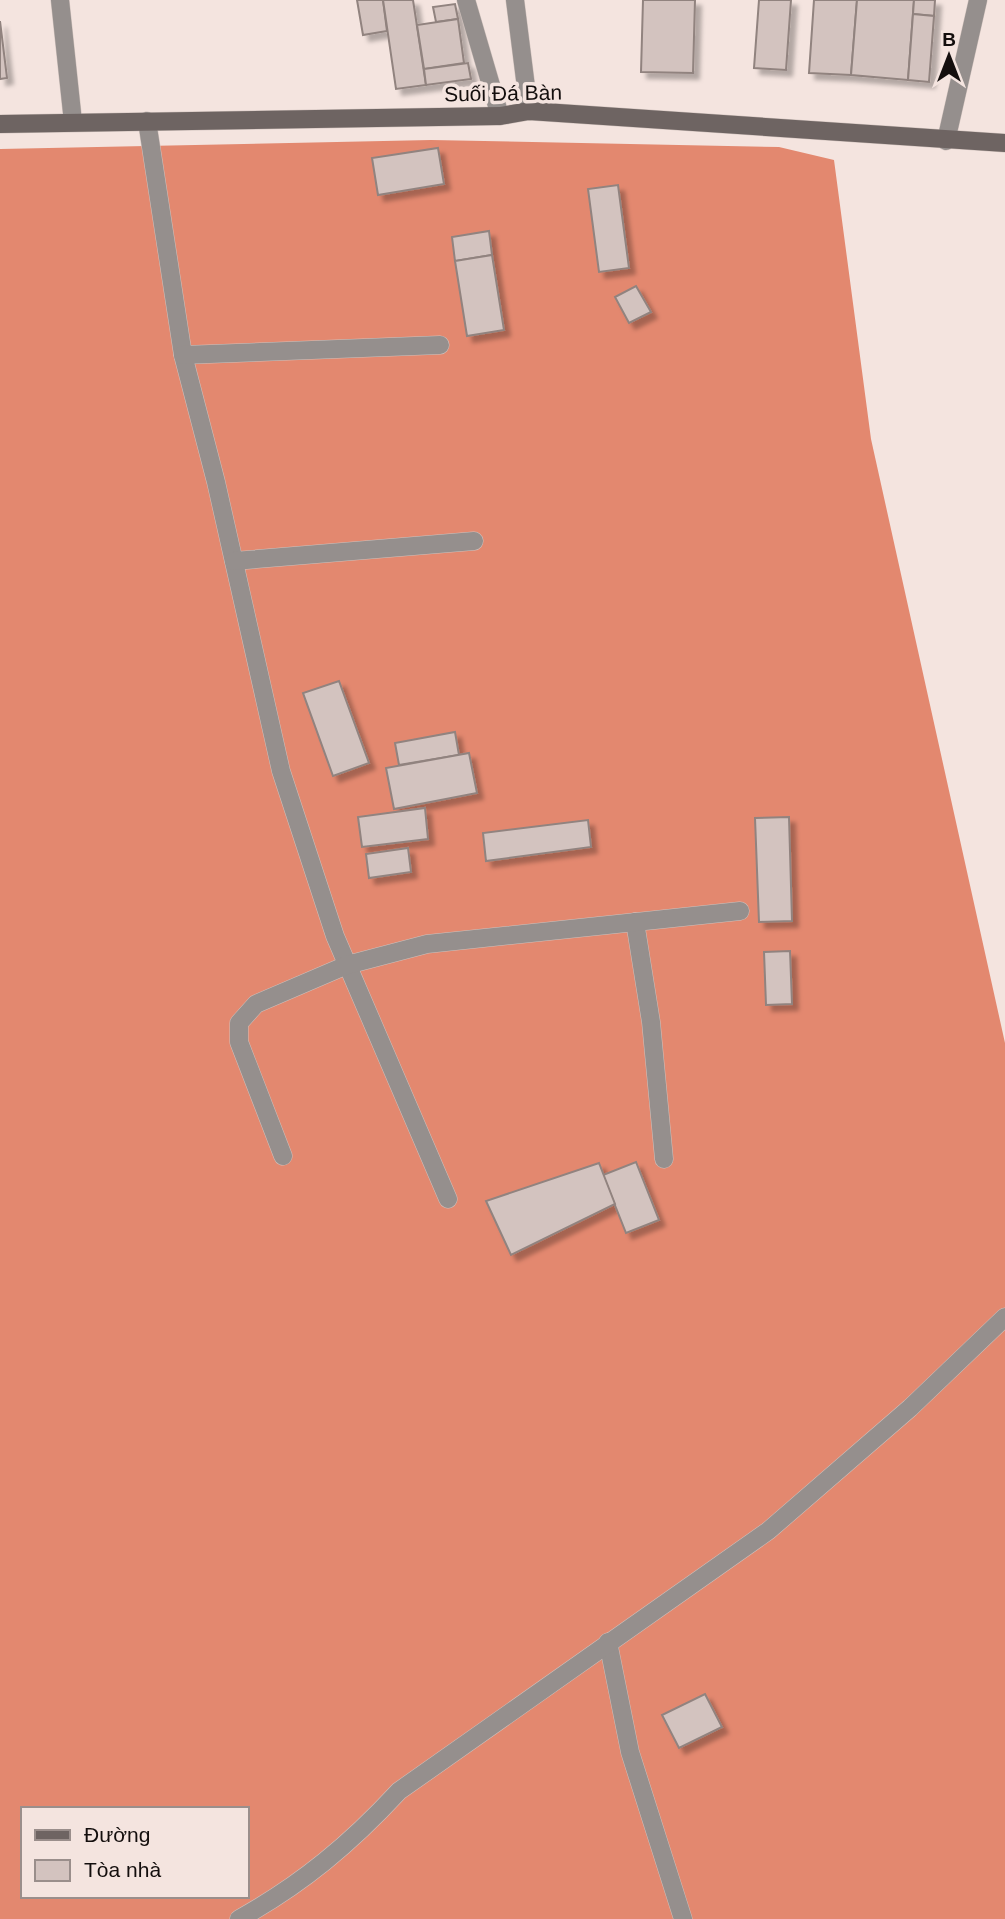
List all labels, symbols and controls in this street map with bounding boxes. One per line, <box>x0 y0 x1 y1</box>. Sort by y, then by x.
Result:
north arrow <box>914 21 984 91</box>
text: B <box>942 29 956 50</box>
street label: Suối Đá Bàn <box>444 80 562 106</box>
legend <box>21 1807 248 1898</box>
text: Đường <box>84 1823 150 1846</box>
text: Tòa nhà <box>84 1858 161 1881</box>

